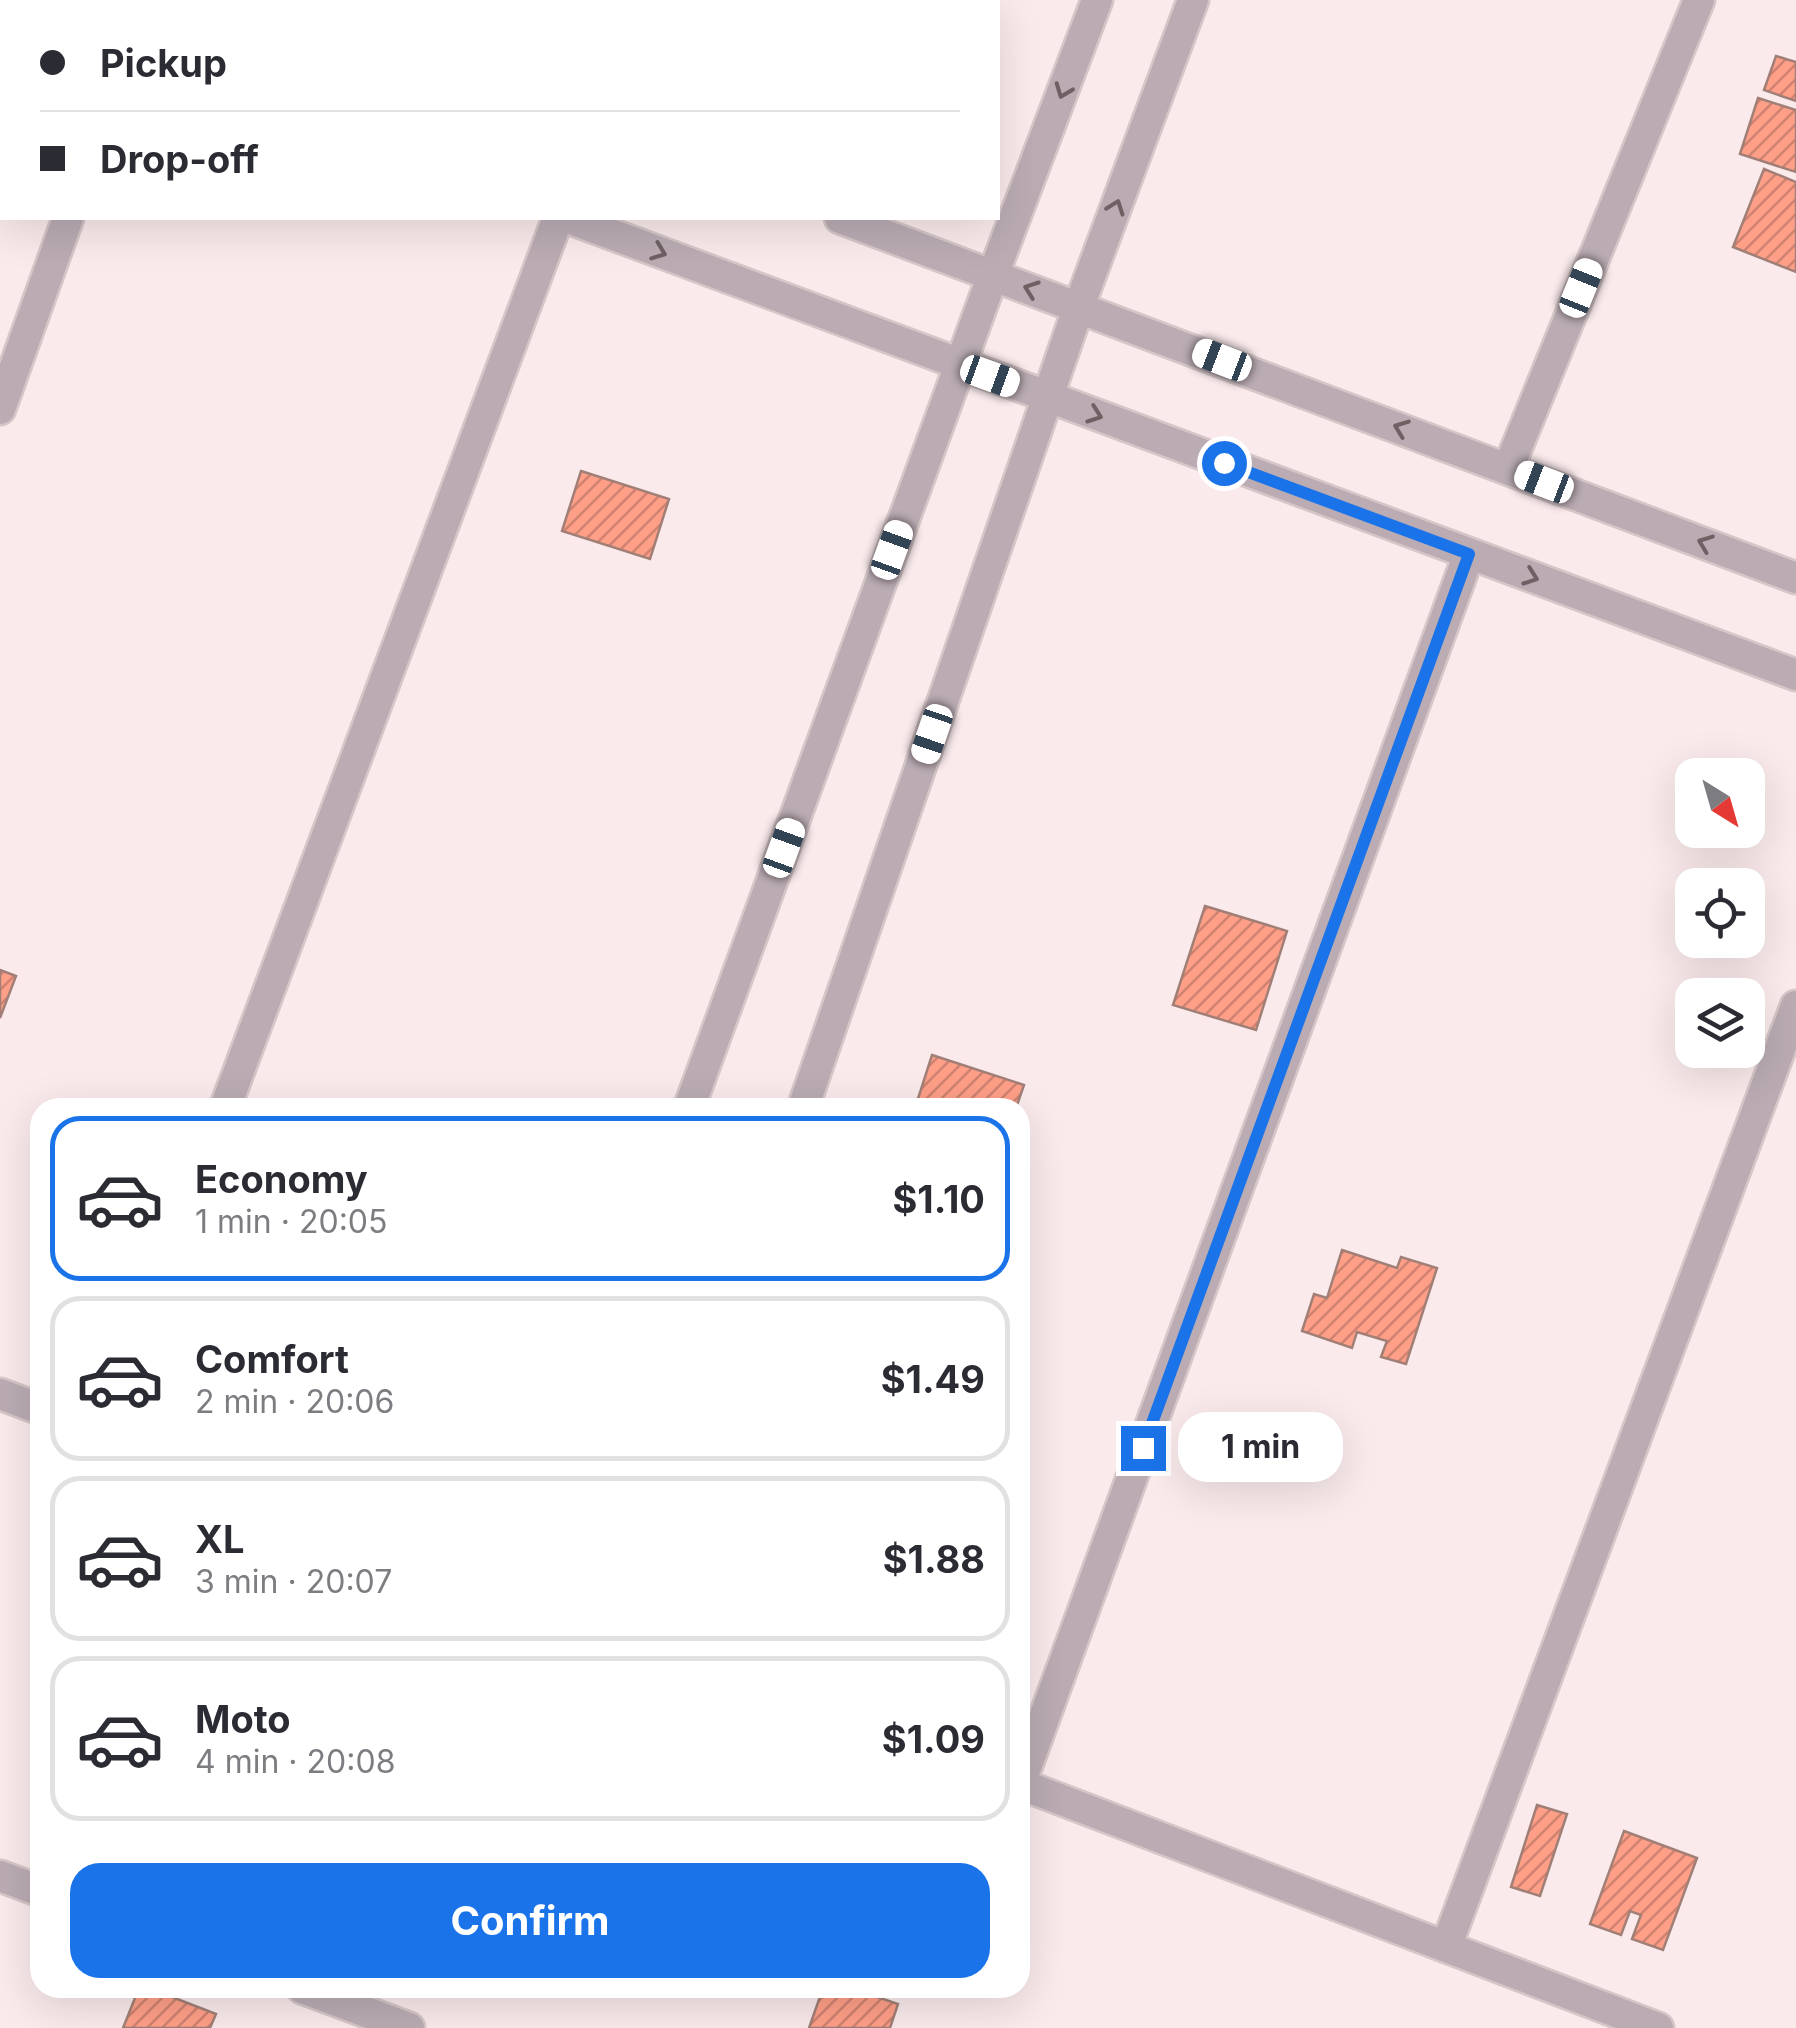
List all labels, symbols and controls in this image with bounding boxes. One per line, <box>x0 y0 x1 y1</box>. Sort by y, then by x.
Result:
text: Pickup <box>100 40 227 86</box>
one-way arrow <box>1054 82 1075 99</box>
text: Drop-off <box>100 136 259 182</box>
one-way arrow <box>1104 199 1125 216</box>
one-way arrow <box>650 240 667 261</box>
car <box>1556 255 1606 321</box>
one-way arrow <box>1024 280 1041 301</box>
car <box>1189 335 1255 385</box>
car <box>957 352 1023 400</box>
one-way arrow <box>1085 403 1102 424</box>
one-way arrow <box>1393 420 1411 440</box>
route start <box>1202 441 1247 486</box>
car <box>1511 457 1577 507</box>
car <box>868 517 916 583</box>
one-way arrow <box>1697 534 1714 555</box>
one-way arrow <box>1521 565 1538 586</box>
car <box>908 701 956 767</box>
north arrow <box>1675 758 1765 848</box>
map controls <box>1675 758 1765 1068</box>
car <box>760 815 808 881</box>
button: locate <box>1675 868 1765 958</box>
button: layers <box>1675 978 1765 1068</box>
icon: car <box>75 1154 165 1244</box>
text: Economy <box>195 1156 368 1202</box>
text: $1.10 <box>892 1176 985 1222</box>
text: 1 min · 20:05 <box>195 1202 387 1241</box>
icon: car <box>75 1334 165 1424</box>
text: Comfort <box>195 1336 349 1382</box>
text: $1.49 <box>881 1356 985 1402</box>
text: 2 min · 20:06 <box>195 1382 394 1421</box>
callout: 1 min <box>1178 1413 1343 1483</box>
route end <box>1121 1426 1166 1471</box>
text: 1 min <box>1221 1427 1300 1466</box>
icon: car <box>75 1514 165 1604</box>
text: XL <box>195 1516 245 1562</box>
text: $1.88 <box>883 1536 985 1582</box>
text: 3 min · 20:07 <box>195 1562 392 1601</box>
icon: car <box>75 1694 165 1784</box>
text: Moto <box>195 1696 291 1742</box>
text: $1.09 <box>882 1716 985 1762</box>
text: 4 min · 20:08 <box>195 1742 395 1781</box>
button: Confirm <box>70 1863 990 1978</box>

